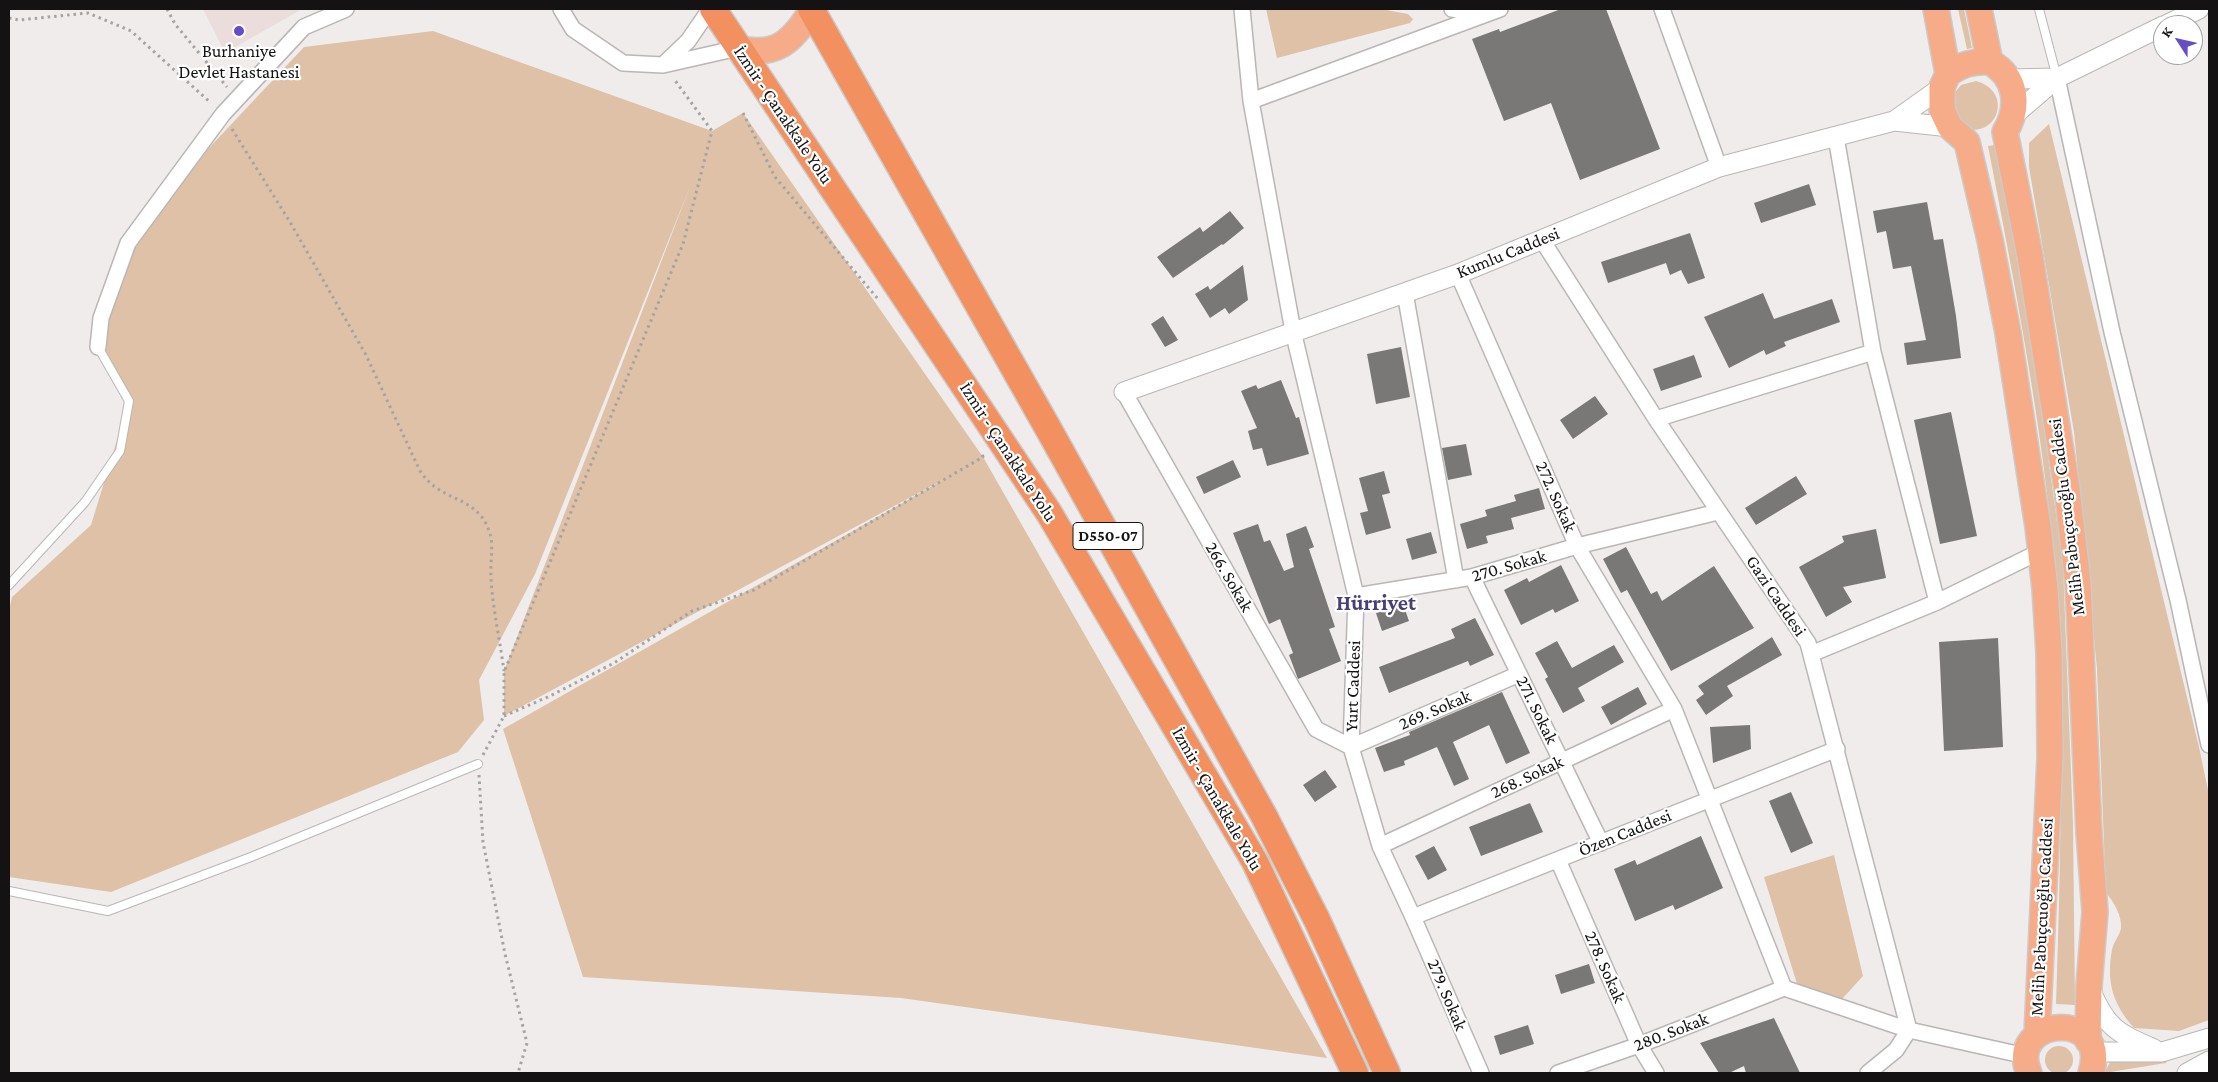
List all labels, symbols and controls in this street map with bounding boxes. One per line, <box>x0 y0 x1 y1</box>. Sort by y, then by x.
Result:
north arrow <box>2153 15 2203 65</box>
marker: Burhaniye Devlet Hastanesi <box>232 24 246 38</box>
text: K <box>2157 24 2176 40</box>
place label: Burhaniye Devlet Hastanesi <box>179 40 299 82</box>
street label: İzmir - Çanakkale Yolu <box>729 42 837 188</box>
street label: Kumlu Caddesi <box>1453 223 1563 283</box>
street label: İzmir - Çanakkale Yolu <box>955 378 1061 526</box>
street label: Melih Pabuçcuoğlu Caddesi <box>2044 417 2090 617</box>
street label: 272. Sokak <box>1531 458 1581 536</box>
road number: D550-07 <box>1073 522 1143 550</box>
street label: 266. Sokak <box>1200 538 1258 616</box>
street label: 270. Sokak <box>1469 545 1549 587</box>
street label: Gazi Caddesi <box>1741 551 1811 641</box>
district label: Hürriyet <box>1336 590 1416 616</box>
street label: Yurt Caddesi <box>1341 640 1365 732</box>
street label: 271. Sokak <box>1511 673 1563 747</box>
street label: 269. Sokak <box>1396 685 1474 735</box>
street label: İzmir - Çanakkale Yolu <box>1167 724 1267 874</box>
street label: 268. Sokak <box>1487 751 1567 803</box>
street label: Özen Caddesi <box>1575 805 1675 861</box>
street label: Melih Pabuçcuoğlu Caddesi <box>2026 817 2058 1017</box>
street label: 278. Sokak <box>1580 928 1630 1006</box>
street label: 279. Sokak <box>1422 956 1472 1034</box>
street label: 280. Sokak <box>1631 1008 1711 1056</box>

